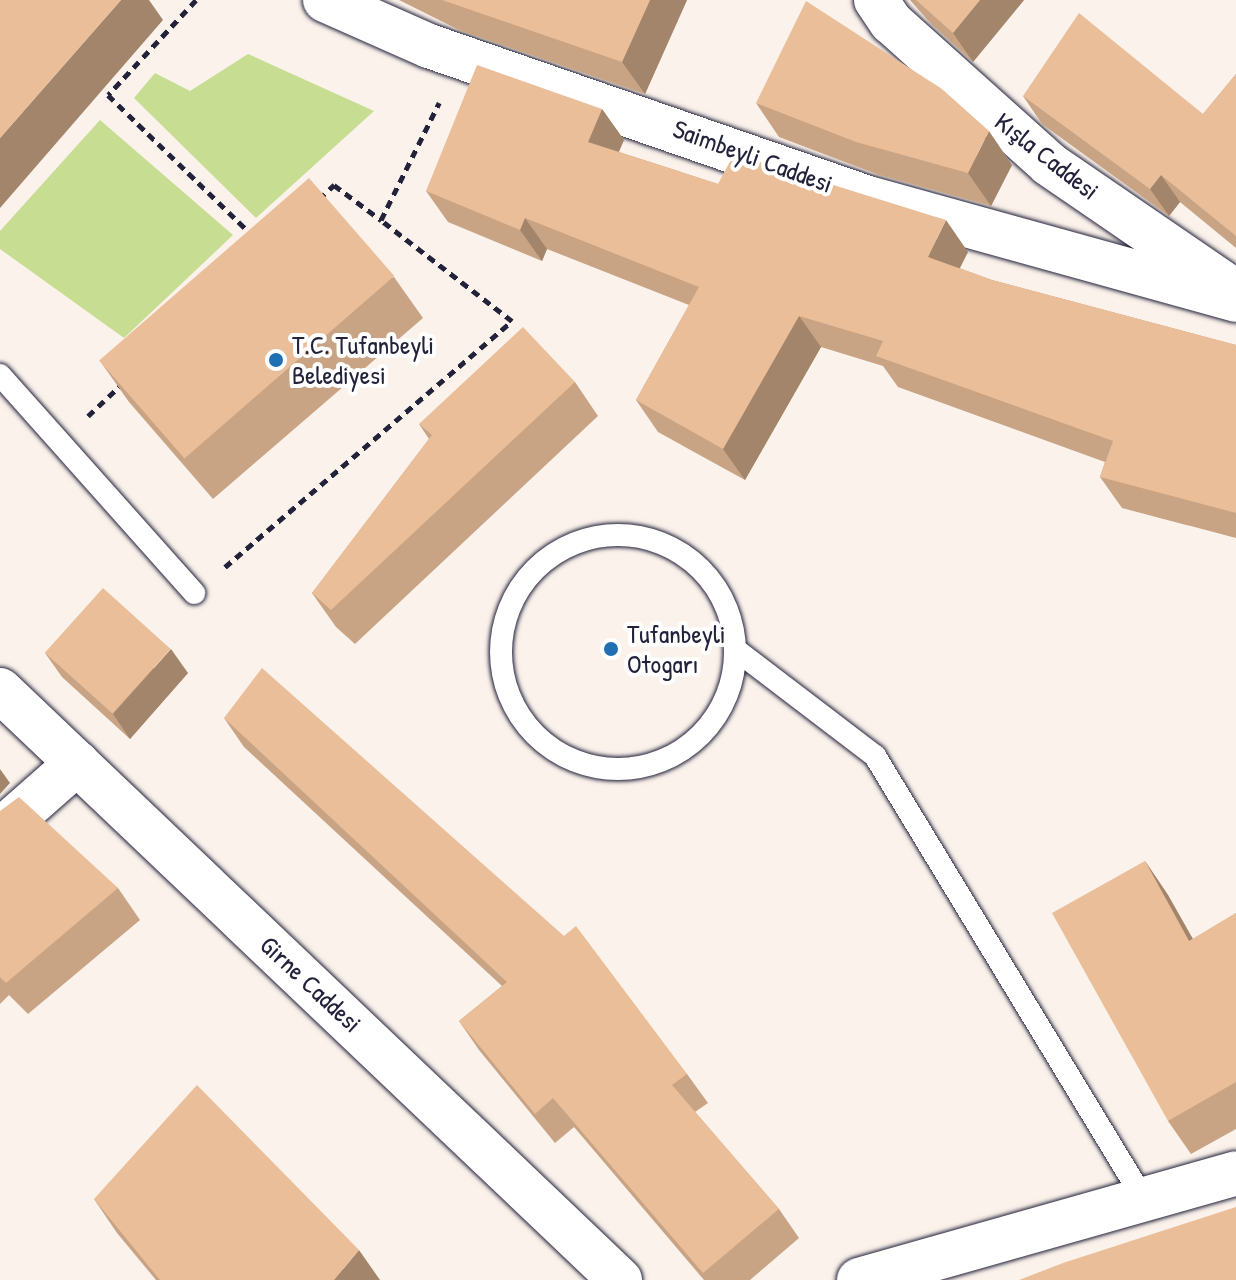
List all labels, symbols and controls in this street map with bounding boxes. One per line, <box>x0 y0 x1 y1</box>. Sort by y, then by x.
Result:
street label: Kışla Caddesi <box>989 106 1105 206</box>
street label: Saimbeyli Caddesi <box>669 113 837 199</box>
place label: T.C. Tufanbeyli Belediyesi <box>292 329 434 390</box>
marker: T.C. Tufanbeyli Belediyesi <box>267 351 285 369</box>
place label: Tufanbeyli Otogarı <box>627 618 726 680</box>
marker: Tufanbeyli Otogarı <box>602 640 620 658</box>
street label: Girne Caddesi <box>254 929 368 1039</box>

